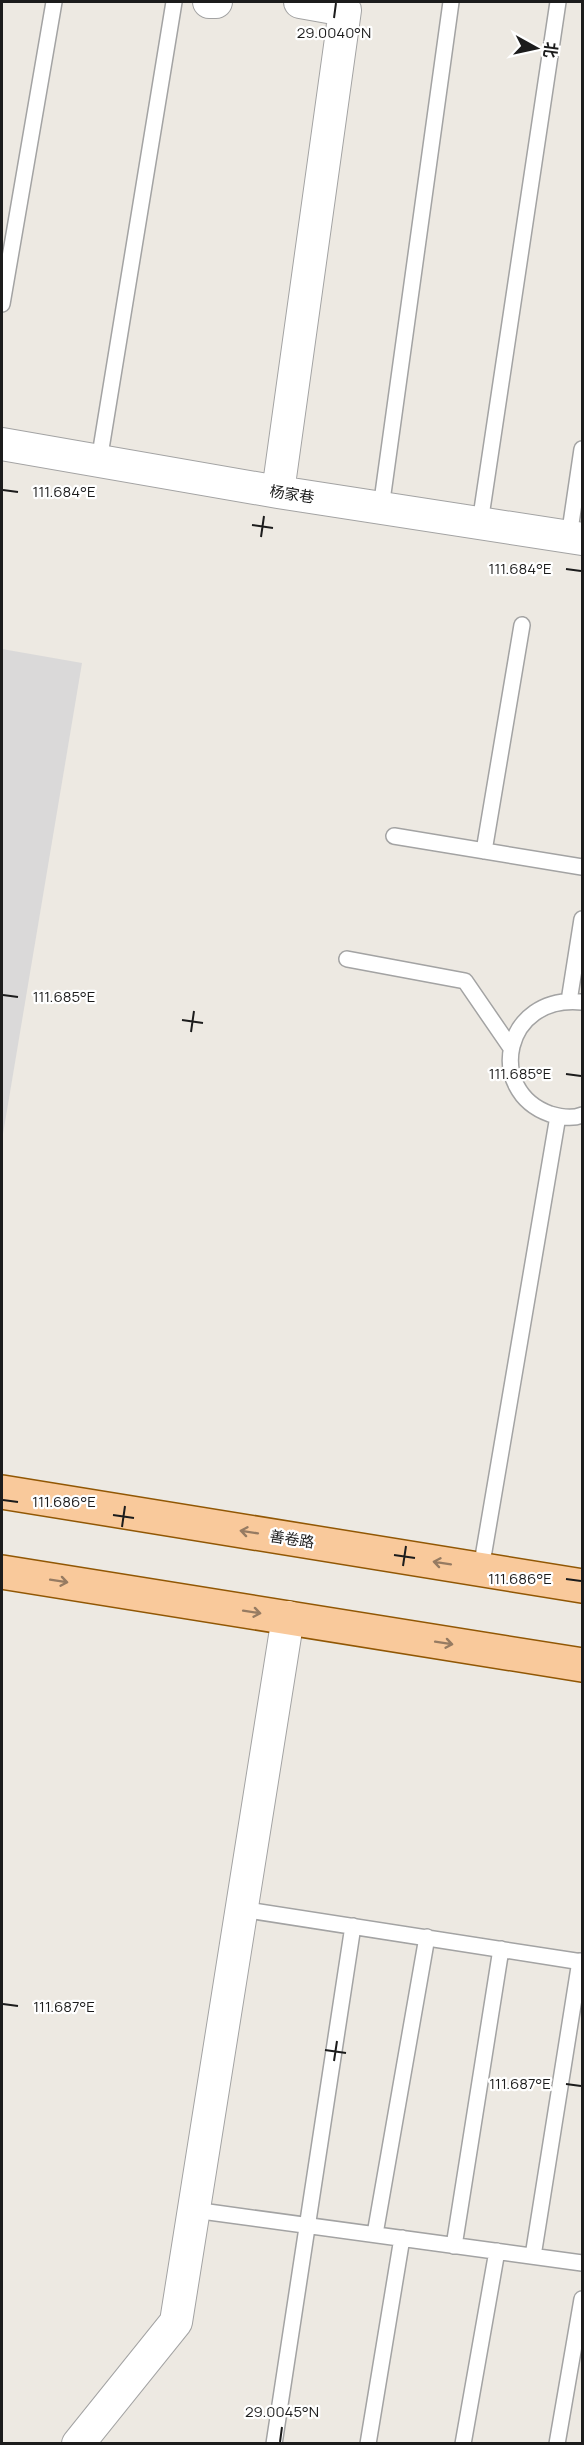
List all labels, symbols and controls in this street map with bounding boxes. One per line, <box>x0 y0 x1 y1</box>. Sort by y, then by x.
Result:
north arrow <box>506 18 566 78</box>
text: 29.0040°N <box>297 22 371 43</box>
text: 北 <box>539 41 563 60</box>
street label: 杨家巷 <box>268 480 316 508</box>
text: 111.684°E <box>33 481 95 502</box>
text: 111.684°E <box>489 558 551 579</box>
text: 111.685°E <box>33 986 95 1007</box>
text: 111.685°E <box>489 1063 551 1084</box>
text: 111.686°E <box>32 1491 96 1512</box>
street label: 善卷路 <box>268 1525 316 1553</box>
one-way arrow <box>240 1526 260 1537</box>
one-way arrow <box>432 1557 452 1568</box>
text: 111.686°E <box>488 1568 552 1589</box>
one-way arrow <box>49 1575 69 1586</box>
one-way arrow <box>241 1606 261 1617</box>
one-way arrow <box>434 1637 454 1648</box>
text: 111.687°E <box>33 1996 95 2017</box>
text: 111.687°E <box>489 2073 551 2094</box>
text: 29.0045°N <box>245 2401 319 2422</box>

